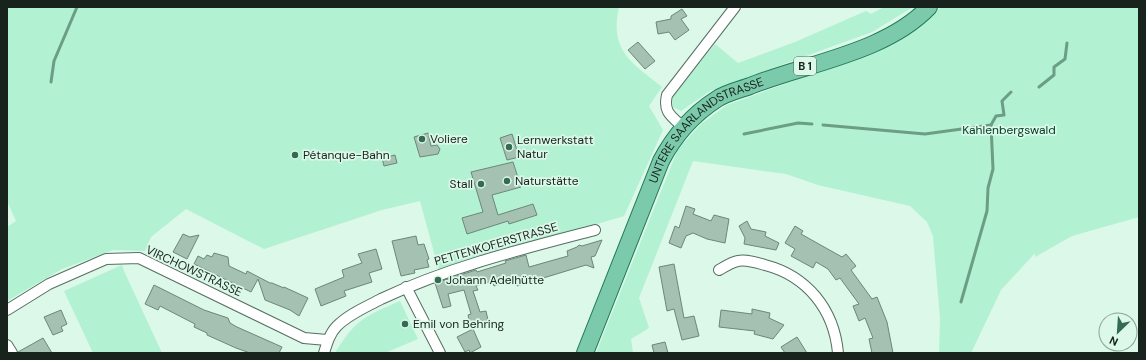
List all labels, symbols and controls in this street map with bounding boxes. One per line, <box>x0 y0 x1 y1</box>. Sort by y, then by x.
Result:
road number: B 1 <box>794 57 816 75</box>
street label: UNTERE SAARLANDSTRASSE <box>645 73 766 185</box>
park label: Kahlenbergswald <box>962 122 1056 138</box>
place label: Voliere <box>430 131 468 147</box>
place label: Lernwerkstatt Natur <box>517 132 594 162</box>
marker: Voliere <box>417 134 427 144</box>
marker: Lernwerkstatt Natur <box>504 142 514 152</box>
place label: Pétanque-Bahn <box>303 147 390 163</box>
marker: Pétanque-Bahn <box>290 150 300 160</box>
place label: Naturstätte <box>515 173 579 189</box>
place label: Stall <box>449 176 473 192</box>
marker: Naturstätte <box>502 176 512 186</box>
marker: Stall <box>476 179 486 189</box>
street label: PETTENKOFERSTRASSE <box>432 219 560 269</box>
street label: VIRCHOWSTRASSE <box>143 242 245 300</box>
place label: Johann Adelhütte <box>446 272 544 288</box>
marker: Johann Adelhütte <box>433 275 443 285</box>
north arrow <box>1098 312 1138 352</box>
place label: Emil von Behring <box>413 316 505 332</box>
marker: Emil von Behring <box>400 319 410 329</box>
text: N <box>1107 333 1120 349</box>

